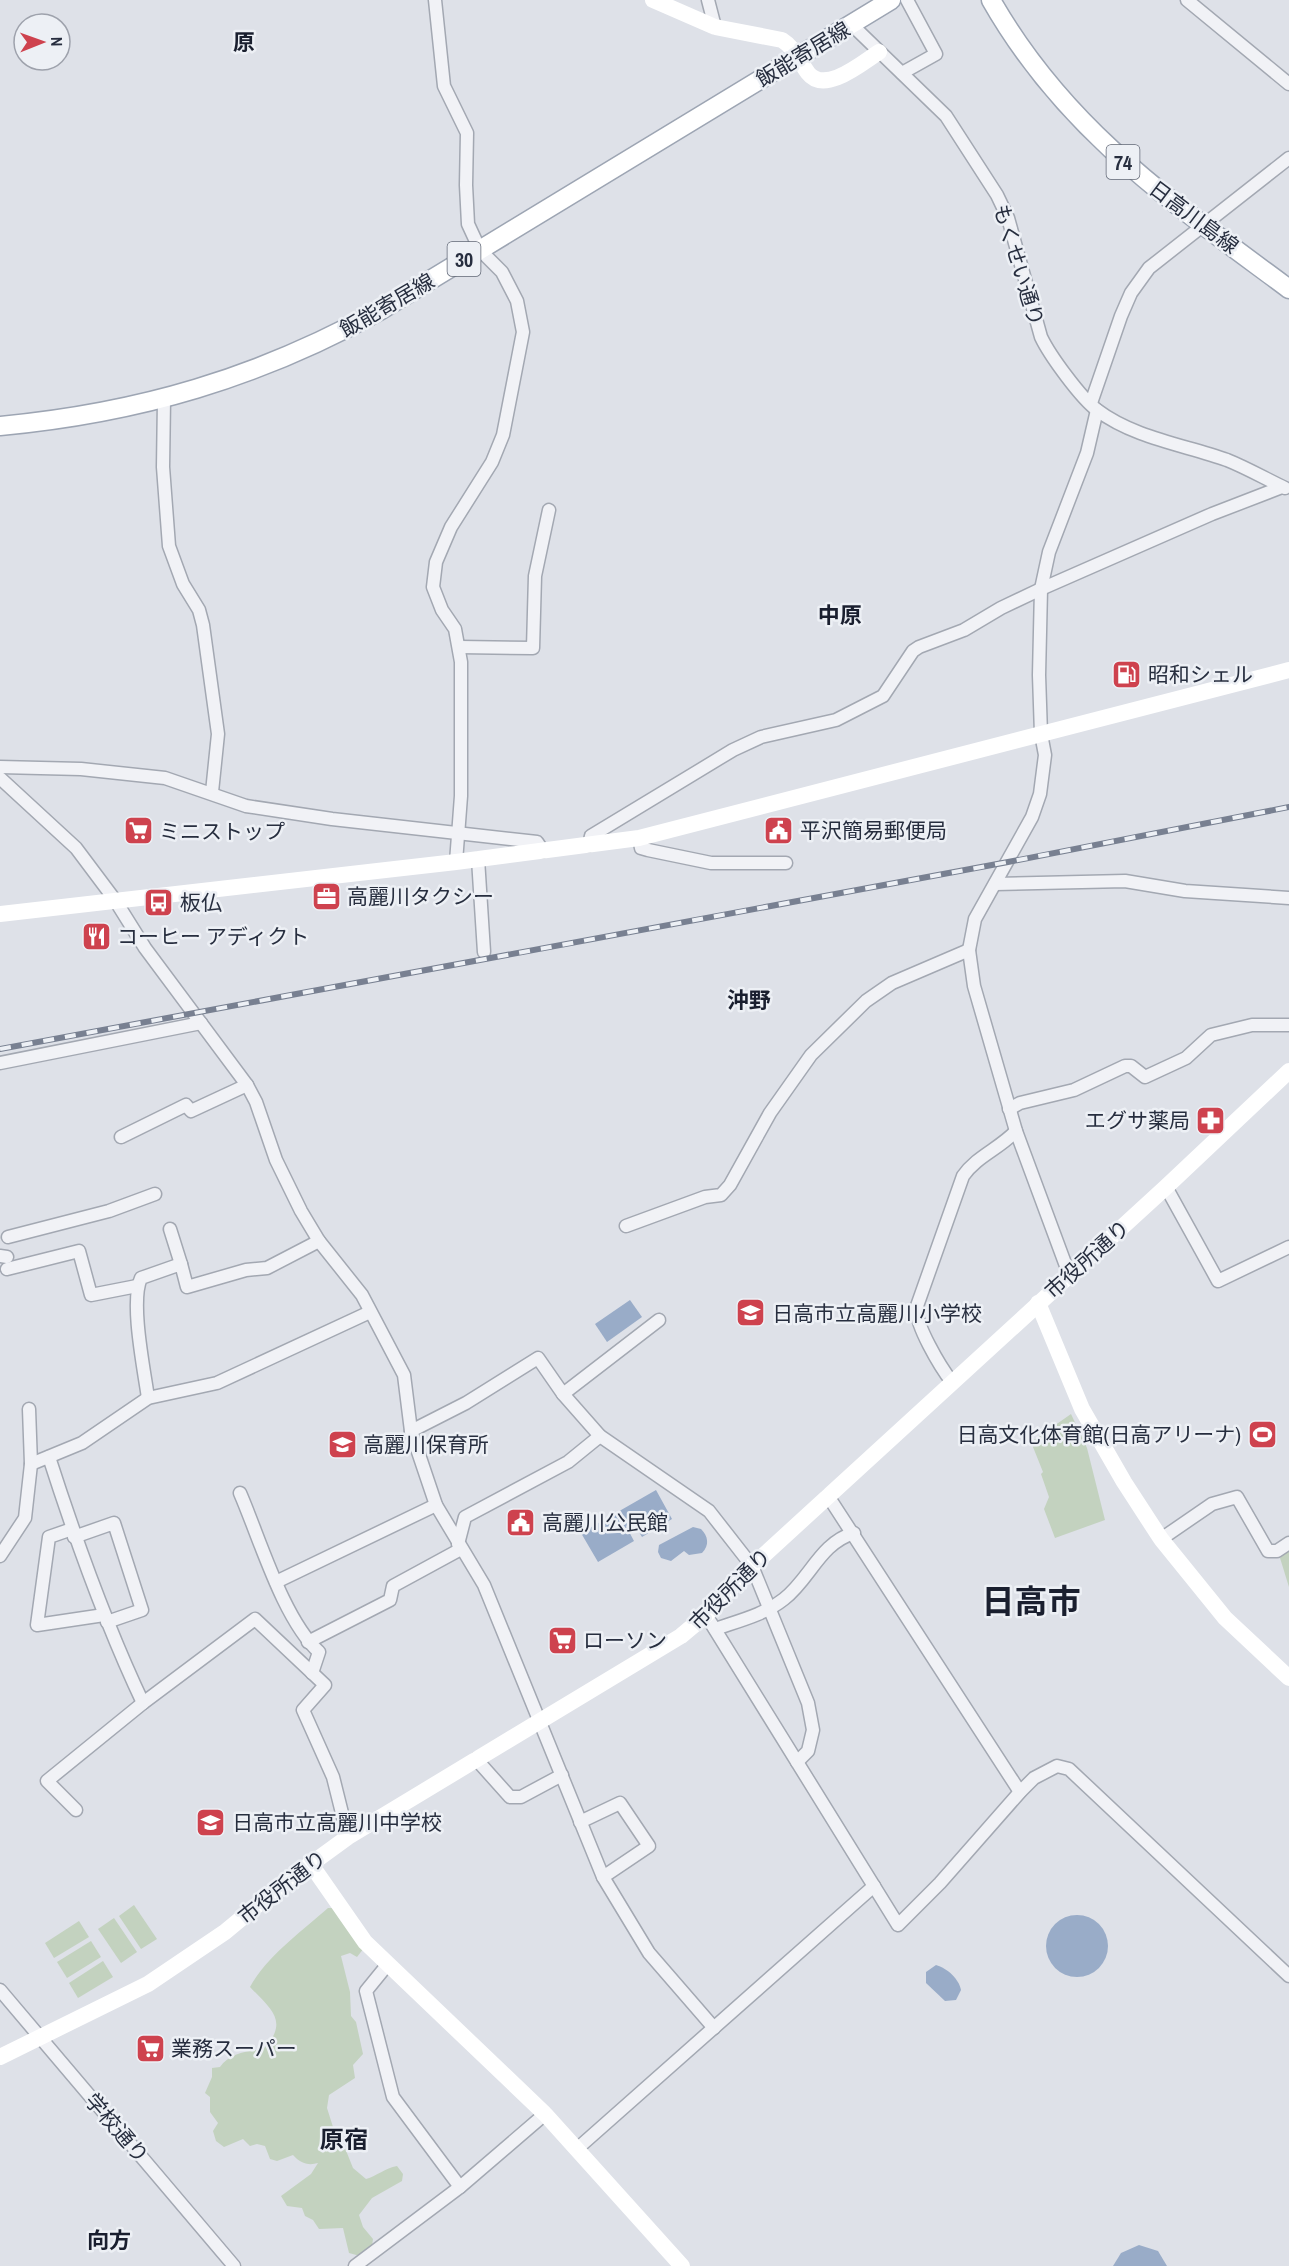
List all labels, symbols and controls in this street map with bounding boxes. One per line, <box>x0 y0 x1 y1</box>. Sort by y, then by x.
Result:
north arrow <box>12 12 72 72</box>
street label: 飯能寄居線 <box>751 15 855 93</box>
district label: 原 <box>233 27 255 57</box>
text: N <box>46 37 68 47</box>
road number: 74 <box>1106 145 1140 179</box>
street label: 日高川島線 <box>1143 174 1245 260</box>
street label: もくせい通り <box>987 201 1051 329</box>
road number: 30 <box>448 242 480 276</box>
street label: 飯能寄居線 <box>334 266 440 344</box>
district label: 中原 <box>818 600 862 630</box>
fuel station icon: 昭和シェル <box>1111 658 1143 690</box>
place label: 昭和シェル <box>1148 660 1253 689</box>
public building icon: 平沢簡易郵便局 <box>763 814 795 846</box>
supermarket icon: ミニストップ <box>122 815 154 847</box>
place label: 平沢簡易郵便局 <box>800 816 947 845</box>
place label: ミニストップ <box>159 817 285 846</box>
office icon: 高麗川タクシー <box>310 880 342 912</box>
place label: 高麗川タクシー <box>347 882 494 911</box>
bus stop icon: 板仏 <box>143 886 175 918</box>
place label: 板仏 <box>180 888 222 917</box>
restaurant icon: コーヒー アディクト <box>80 920 112 952</box>
place label: コーヒー アディクト <box>117 922 309 951</box>
district label: 沖野 <box>727 985 771 1015</box>
pharmacy icon: エグサ薬局 <box>1195 1104 1227 1136</box>
place label: エグサ薬局 <box>1085 1106 1190 1135</box>
street label: 市役所通り <box>1038 1213 1136 1305</box>
school or university icon: 日高市立高麗川小学校 <box>735 1297 767 1329</box>
place label: 日高市立高麗川小学校 <box>772 1299 982 1328</box>
sports icon: 日高文化体育館(日高アリーナ) <box>1246 1418 1278 1450</box>
place label: 日高文化体育館(日高アリーナ) <box>957 1420 1241 1449</box>
school or university icon: 高麗川保育所 <box>326 1428 358 1460</box>
place label: 高麗川保育所 <box>363 1430 489 1459</box>
public building icon: 高麗川公民館 <box>505 1506 537 1538</box>
place label: 高麗川公民館 <box>542 1508 668 1537</box>
street label: 市役所通り <box>683 1542 777 1636</box>
district label: 日高市 <box>982 1579 1081 1623</box>
supermarket icon: ローソン <box>546 1624 578 1656</box>
place label: ローソン <box>583 1626 667 1655</box>
school or university icon: 日高市立高麗川中学校 <box>195 1806 227 1838</box>
place label: 日高市立高麗川中学校 <box>232 1808 442 1837</box>
street label: 市役所通り <box>232 1843 332 1931</box>
supermarket icon: 業務スーパー <box>134 2032 166 2064</box>
place label: 業務スーパー <box>171 2034 297 2063</box>
street label: 学校通り <box>79 2087 155 2169</box>
district label: 原宿 <box>320 2123 368 2155</box>
district label: 向方 <box>87 2225 131 2255</box>

